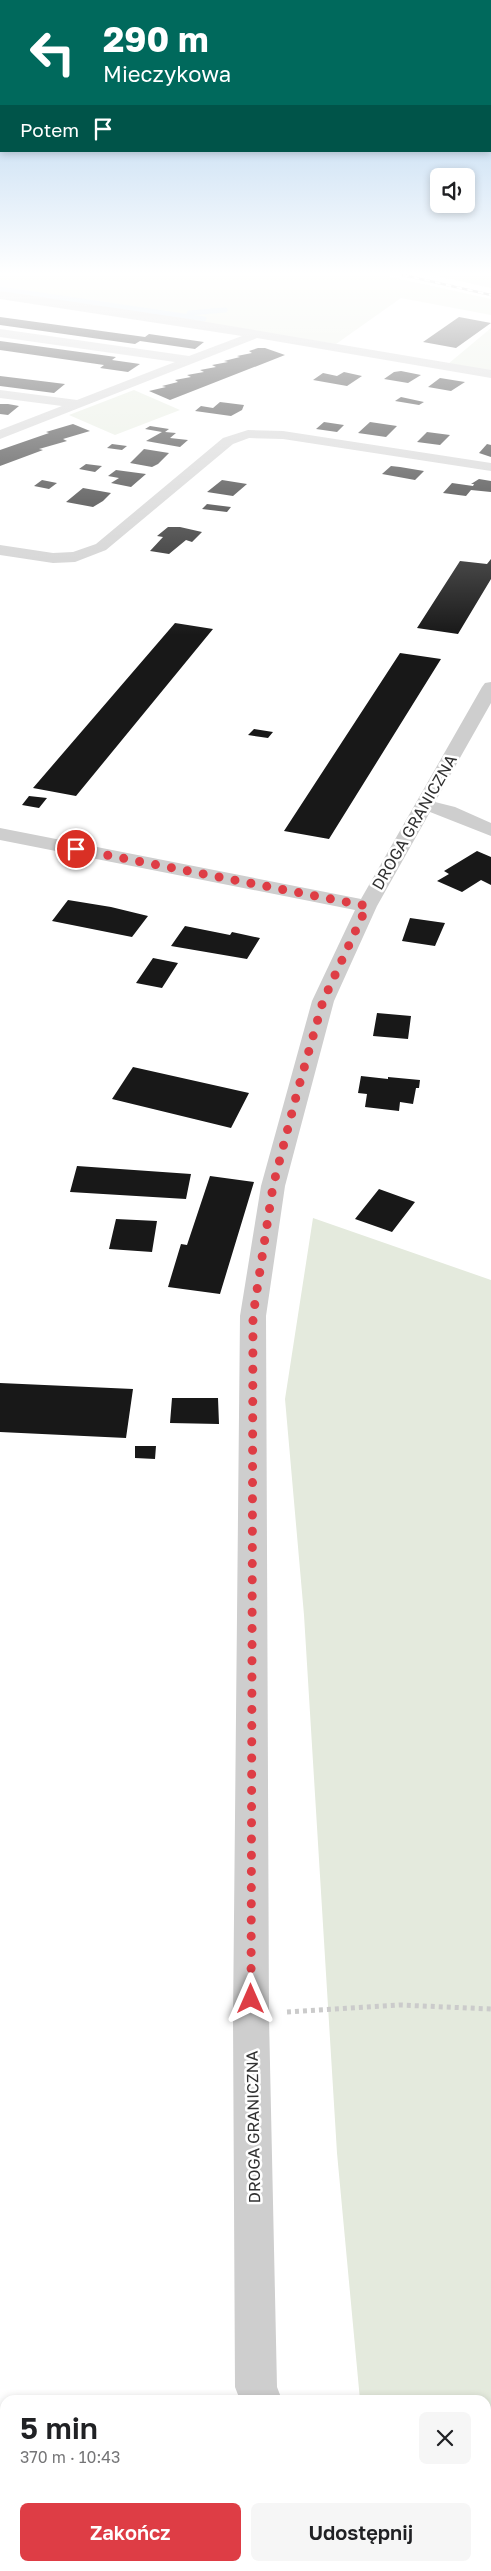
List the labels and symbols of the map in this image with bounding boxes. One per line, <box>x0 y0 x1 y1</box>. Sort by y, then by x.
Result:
street label: DROGA GRANICZNA <box>367 751 461 893</box>
pin <box>55 828 97 870</box>
position arrow <box>224 1972 276 2024</box>
street label: DROGA GRANICZNA <box>242 2050 264 2204</box>

